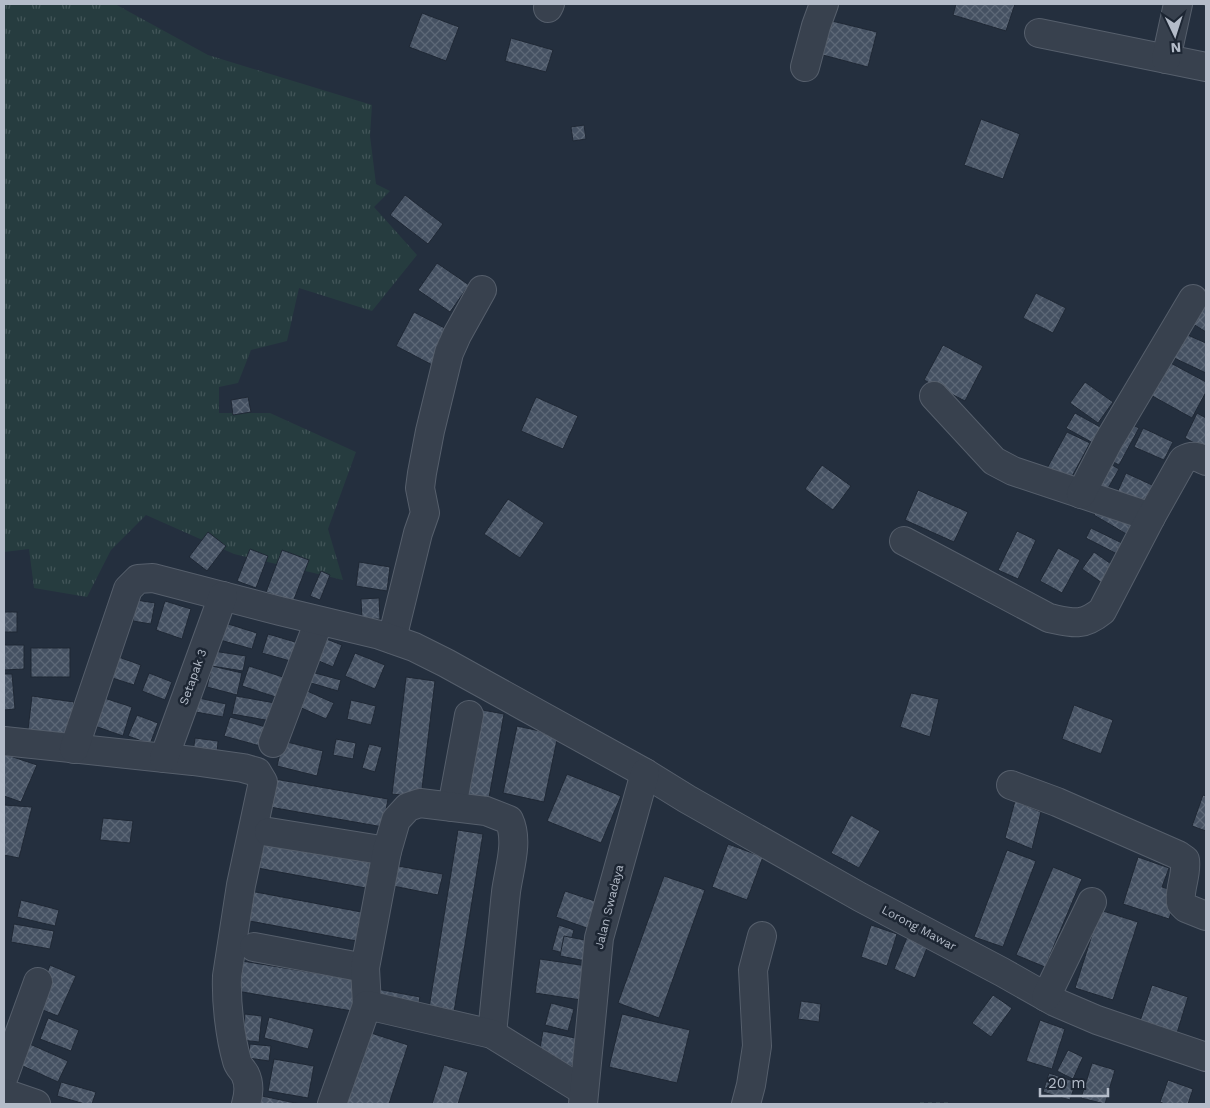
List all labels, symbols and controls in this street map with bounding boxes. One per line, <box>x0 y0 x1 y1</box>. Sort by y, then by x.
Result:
north arrow <box>1150 10 1200 60</box>
text: N <box>1170 40 1182 56</box>
street label: Setapak 3 <box>176 647 210 707</box>
street label: Jalan Swadaya <box>592 863 626 951</box>
street label: Lorong Mawar <box>879 902 959 954</box>
scale bar <box>1040 1066 1108 1098</box>
text: 20 m <box>1048 1074 1086 1092</box>

